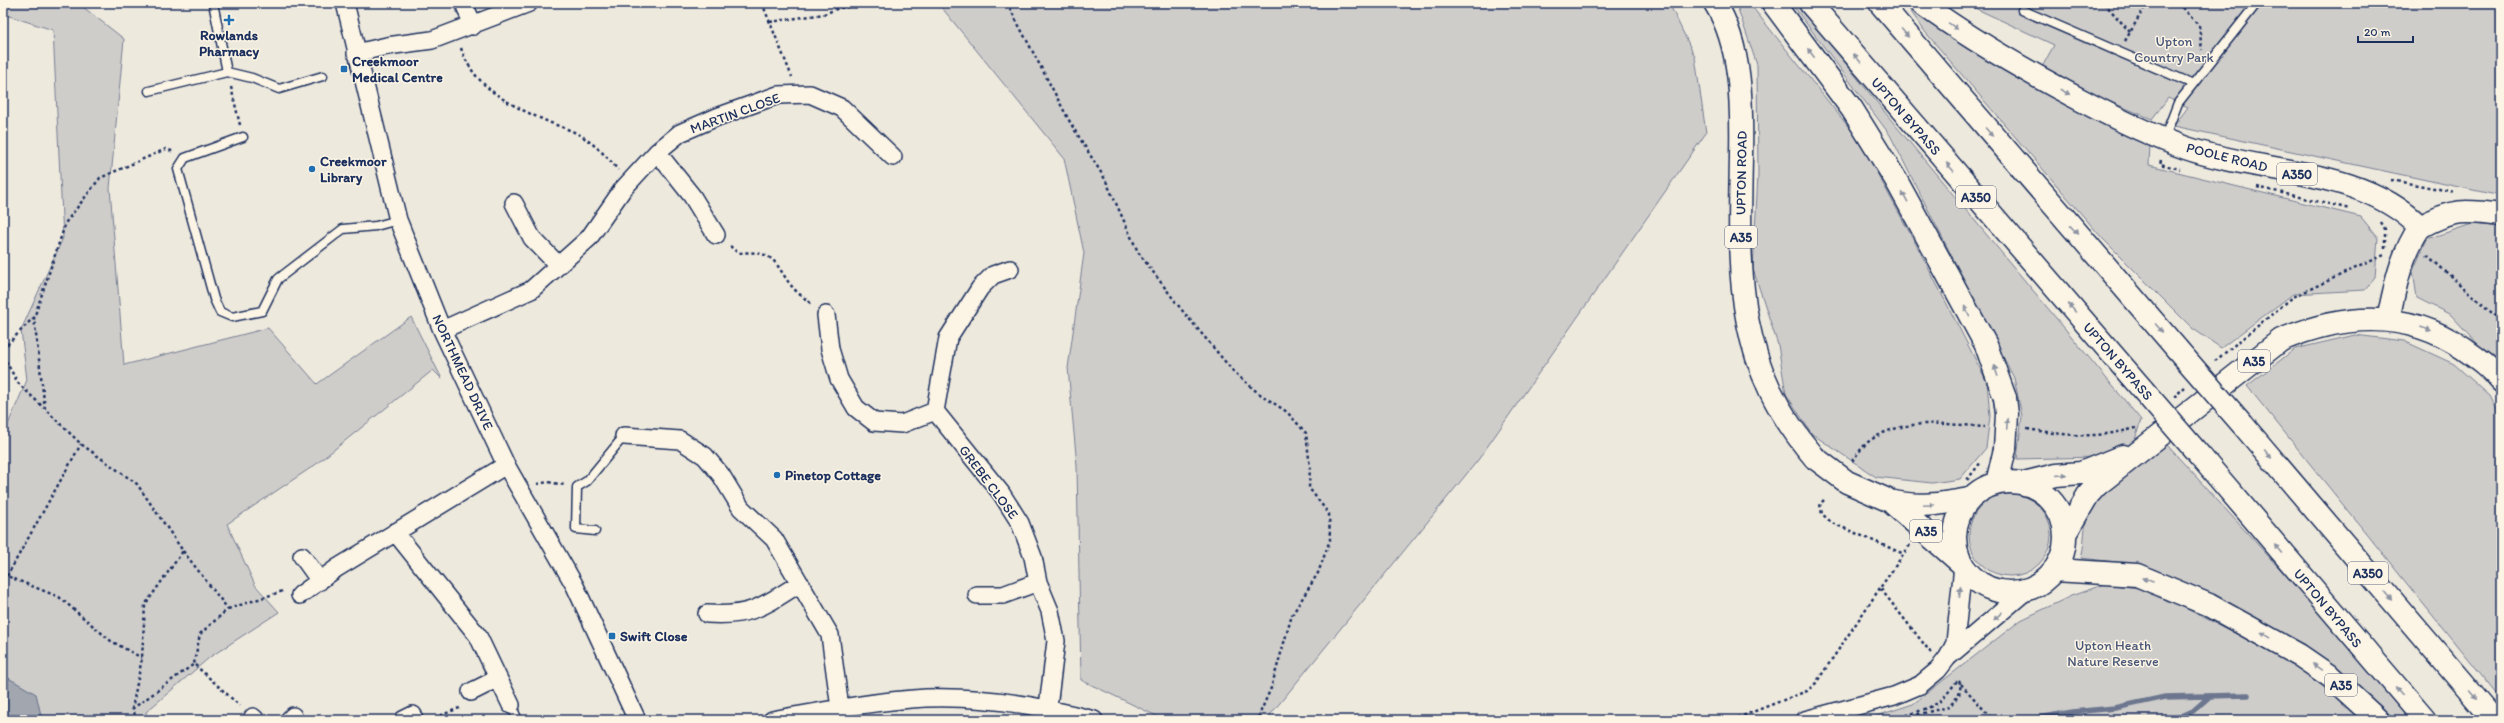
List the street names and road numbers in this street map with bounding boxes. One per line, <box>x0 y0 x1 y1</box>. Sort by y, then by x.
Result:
street label: UPTON BYPASS <box>1867 74 1944 159</box>
street label: MARTIN CLOSE <box>688 89 783 138</box>
street label: UPTON ROAD <box>1732 131 1751 215</box>
street label: POOLE ROAD <box>2184 139 2269 176</box>
road number: A350 <box>2277 163 2317 185</box>
road number: A350 <box>1956 186 1996 208</box>
road number: A35 <box>1725 226 1757 248</box>
street label: NORTHMEAD DRIVE <box>428 312 497 433</box>
street label: UPTON BYPASS <box>2079 319 2156 404</box>
road number: A35 <box>2238 350 2270 372</box>
street label: GREBE CLOSE <box>955 442 1022 523</box>
road number: A35 <box>1910 520 1942 542</box>
road number: A350 <box>2348 562 2388 584</box>
street label: UPTON BYPASS <box>2290 565 2366 651</box>
road number: A35 <box>2325 674 2357 696</box>

